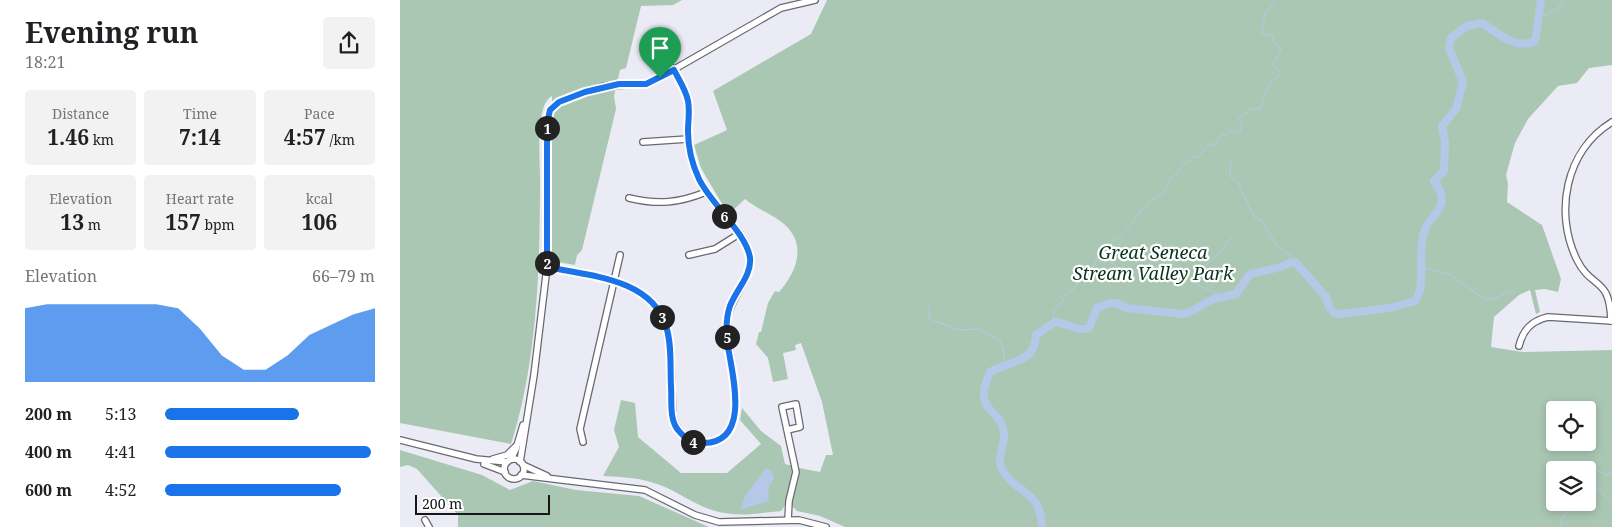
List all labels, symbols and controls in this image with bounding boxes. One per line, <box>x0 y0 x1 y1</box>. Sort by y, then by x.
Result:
text: Evening run <box>25 13 198 51</box>
button: share <box>323 17 375 69</box>
pin <box>639 27 681 78</box>
icon: arrive <box>646 34 674 62</box>
text: 18:21 <box>25 51 65 73</box>
text: Distance <box>52 104 109 123</box>
text: Time <box>183 104 217 123</box>
text: Pace <box>304 104 335 123</box>
pin: 1 <box>534 116 560 140</box>
text: 1 <box>544 119 551 138</box>
text: 1.46 <box>47 123 89 151</box>
text: 7:14 <box>179 123 221 151</box>
text: 4:57 <box>284 123 326 151</box>
text: km <box>89 130 114 149</box>
text: /km <box>326 130 355 149</box>
text: Elevation <box>49 189 112 208</box>
text: Heart rate <box>166 189 234 208</box>
text: kcal <box>306 189 333 208</box>
pin: 6 <box>712 204 736 228</box>
text: 6 <box>721 207 728 226</box>
text: 13 <box>60 208 84 236</box>
text: 157 <box>165 208 201 236</box>
text: 106 <box>302 208 337 236</box>
text: m <box>84 215 101 234</box>
text: bpm <box>201 215 235 234</box>
park label: Great Seneca Stream Valley Park <box>1073 240 1234 285</box>
pin: 2 <box>534 250 560 276</box>
text: 2 <box>544 254 551 273</box>
text: Elevation <box>25 265 97 287</box>
text: 66–79 m <box>312 265 375 287</box>
pin: 3 <box>650 304 674 330</box>
text: 3 <box>659 308 666 327</box>
pin: 5 <box>714 324 740 350</box>
text: 5 <box>724 328 731 347</box>
map controls <box>1546 401 1596 511</box>
button: locate <box>1546 401 1596 451</box>
text: 200 m <box>25 403 72 425</box>
text: 5:13 <box>105 403 136 425</box>
pin: 4 <box>680 430 706 454</box>
text: 4 <box>690 433 697 452</box>
text: 400 m <box>25 441 72 463</box>
text: 4:41 <box>105 441 136 463</box>
button: layers <box>1546 461 1596 511</box>
text: 600 m <box>25 479 72 501</box>
text: 4:52 <box>105 479 136 501</box>
scale bar <box>415 492 550 515</box>
text: 200 m <box>422 494 462 513</box>

